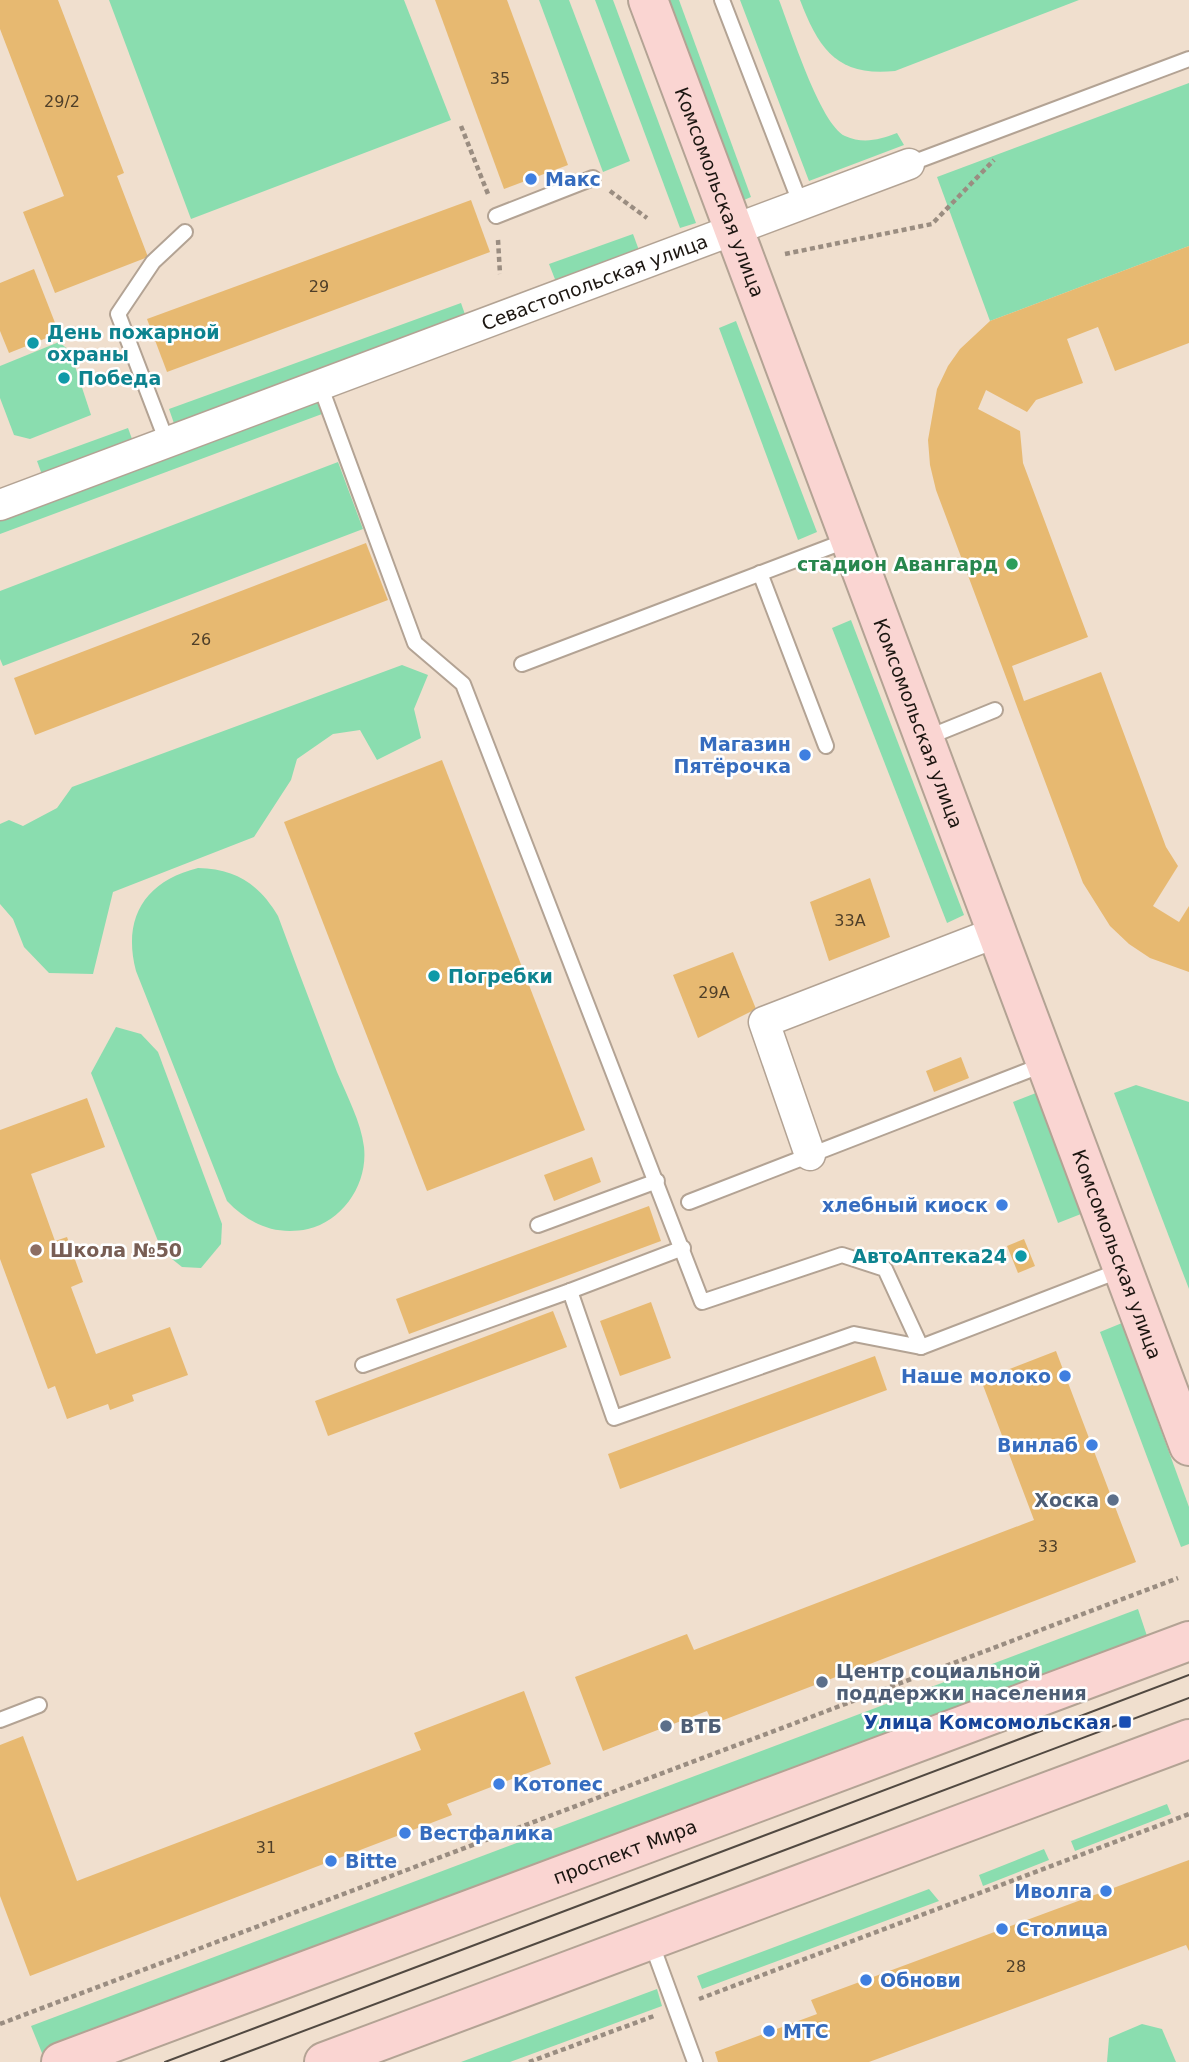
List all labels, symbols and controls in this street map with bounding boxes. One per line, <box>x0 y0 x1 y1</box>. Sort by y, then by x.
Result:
house number: 35 <box>490 69 510 88</box>
street label: Комсомольская улица <box>671 84 769 300</box>
house number: 29/2 <box>44 92 80 111</box>
place label: Макс <box>545 168 601 190</box>
marker: Макс <box>523 171 539 187</box>
street label: Севастопольская улица <box>478 230 711 334</box>
house number: 29 <box>309 277 329 296</box>
place label: День пожарной охраны <box>47 321 220 365</box>
marker: День пожарной охраны <box>25 335 41 351</box>
place label: Победа <box>78 367 161 389</box>
marker: Победа <box>56 370 72 386</box>
place label: стадион Авангард <box>797 553 998 575</box>
marker: стадион Авангард <box>1004 556 1020 572</box>
street label: Комсомольская улица <box>869 615 968 831</box>
house number: 26 <box>191 630 211 649</box>
place label: Магазин Пятёрочка <box>674 733 791 777</box>
marker: Магазин Пятёрочка <box>797 747 813 763</box>
house number: 33А <box>834 911 866 930</box>
place label: Погребки <box>448 965 553 987</box>
marker: Погребки <box>426 968 442 984</box>
house number: 29А <box>698 983 730 1002</box>
street label: Комсомольская улица <box>1068 1146 1166 1362</box>
place label: хлебный киоск <box>822 1194 988 1216</box>
marker: хлебный киоск <box>994 1197 1010 1213</box>
place label: Школа №50 <box>50 1239 182 1261</box>
marker: Школа №50 <box>28 1242 44 1258</box>
place label: АвтоАптека24 <box>852 1245 1007 1267</box>
marker: АвтоАптека24 <box>1013 1248 1029 1264</box>
place label: Наше молоко <box>901 1365 1051 1387</box>
marker: Наше молоко <box>1057 1368 1073 1384</box>
place label: Винлаб <box>997 1434 1078 1456</box>
marker: Винлаб <box>1084 1437 1100 1453</box>
place label: Хоска <box>1034 1489 1099 1511</box>
marker: Хоска <box>1105 1492 1121 1508</box>
house number: 33 <box>1038 1537 1058 1556</box>
place label: Центр социальной поддержки населения <box>836 1660 1087 1704</box>
marker: Центр социальной поддержки населения <box>814 1674 830 1690</box>
place label: Улица Комсомольская <box>863 1711 1111 1733</box>
marker: Улица Комсомольская <box>1117 1714 1133 1730</box>
place label: ВТБ <box>680 1715 722 1737</box>
marker: ВТБ <box>658 1718 674 1734</box>
place label: Котопес <box>513 1773 603 1795</box>
marker: Котопес <box>491 1776 507 1792</box>
street label: проспект Мира <box>550 1815 700 1888</box>
place label: Вестфалика <box>419 1822 553 1844</box>
marker: Вестфалика <box>397 1825 413 1841</box>
house number: 31 <box>256 1838 276 1857</box>
place label: Bitte <box>345 1850 397 1872</box>
marker: Bitte <box>323 1853 339 1869</box>
place label: Иволга <box>1014 1880 1092 1902</box>
marker: Иволга <box>1098 1883 1114 1899</box>
place label: Столица <box>1016 1918 1108 1940</box>
marker: Столица <box>994 1921 1010 1937</box>
house number: 28 <box>1006 1957 1026 1976</box>
place label: Обнови <box>880 1969 961 1991</box>
marker: Обнови <box>858 1972 874 1988</box>
place label: МТС <box>783 2020 829 2042</box>
marker: МТС <box>761 2023 777 2039</box>

